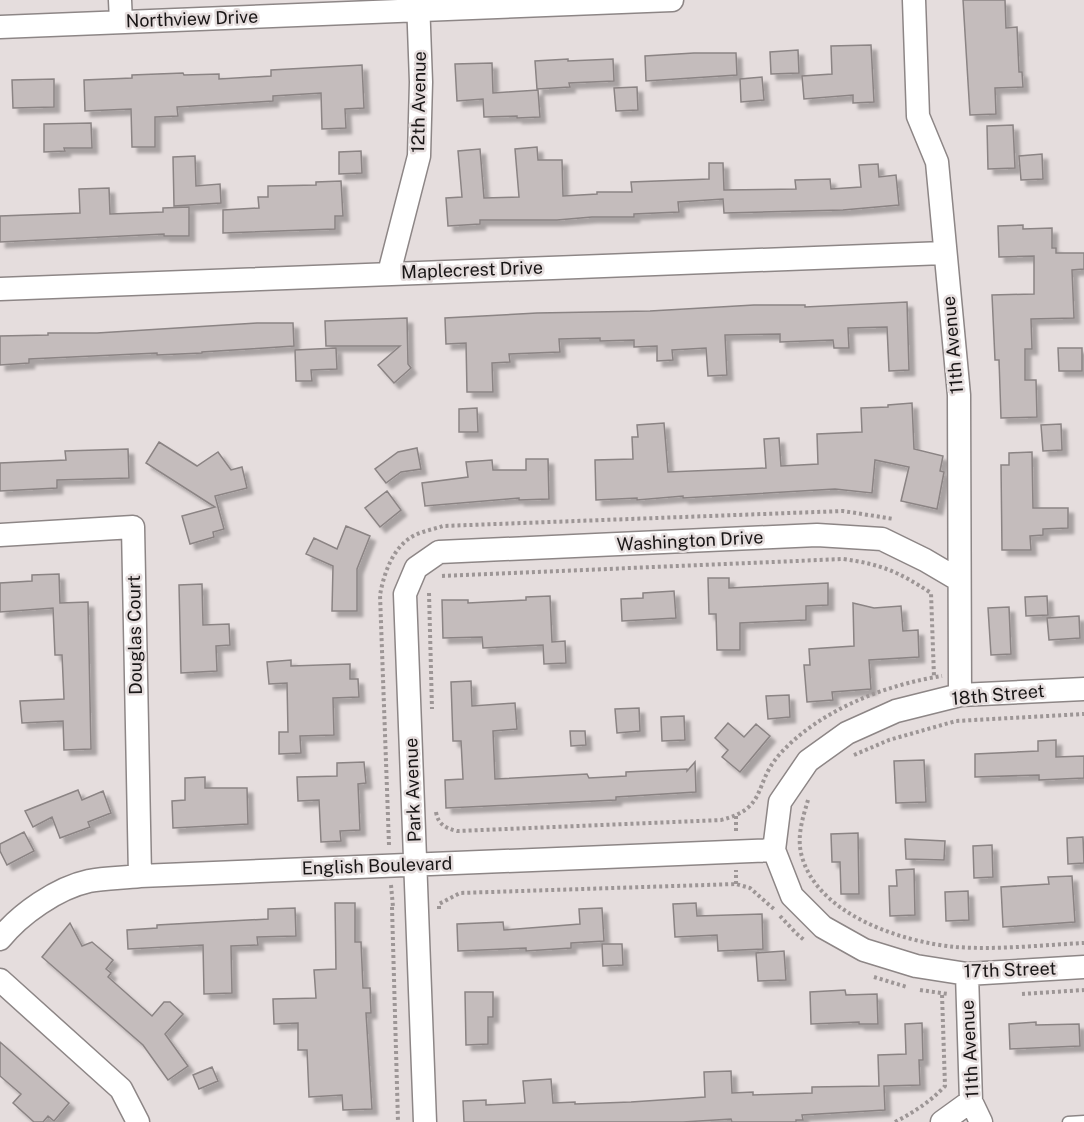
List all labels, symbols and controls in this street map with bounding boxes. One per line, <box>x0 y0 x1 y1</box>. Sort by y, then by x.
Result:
street label: Northview Drive <box>125 6 259 31</box>
street label: 12th Avenue <box>407 51 430 153</box>
street label: Maplecrest Drive <box>401 257 543 282</box>
street label: 11th Avenue <box>938 295 967 395</box>
street label: Washington Drive <box>616 526 764 555</box>
street label: Douglas Court <box>123 575 146 695</box>
street label: 18th Street <box>951 680 1045 709</box>
street label: Park Avenue <box>400 737 425 843</box>
street label: English Boulevard <box>301 852 453 879</box>
street label: 17th Street <box>963 957 1057 982</box>
street label: 11th Avenue <box>956 999 983 1099</box>

